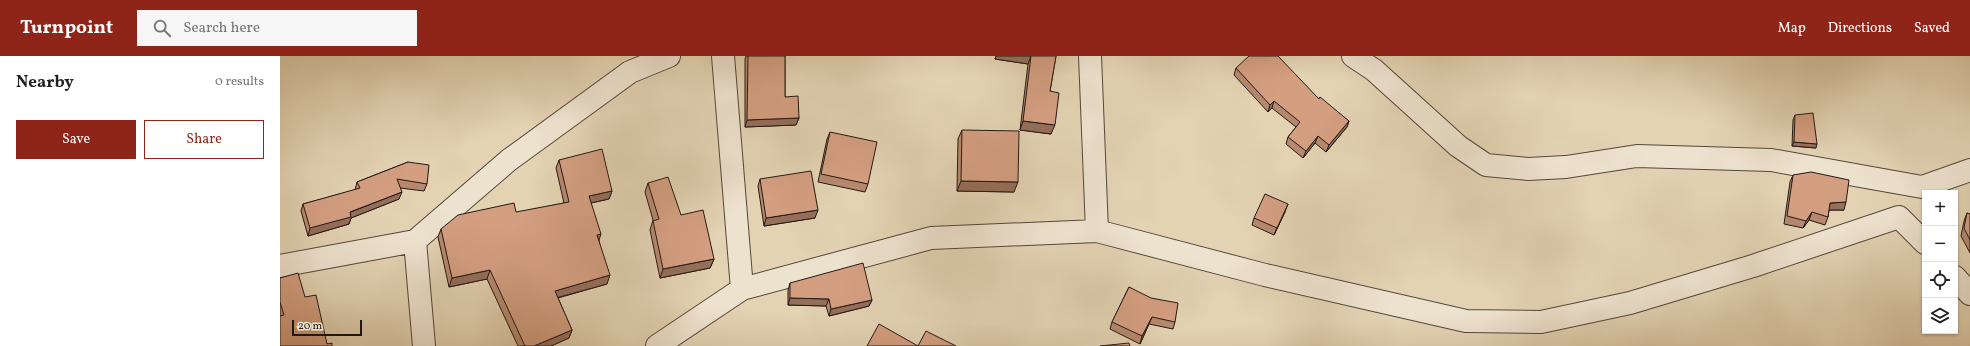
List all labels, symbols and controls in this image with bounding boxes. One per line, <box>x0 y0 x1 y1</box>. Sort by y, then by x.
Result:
search box <box>137 10 417 46</box>
text: Turnpoint <box>20 15 113 41</box>
icon: search <box>151 17 173 39</box>
text: Search here <box>183 18 260 39</box>
text: Map <box>1778 19 1806 38</box>
text: Directions <box>1828 19 1892 38</box>
text: Saved <box>1914 19 1950 38</box>
text: Nearby <box>16 71 74 94</box>
text: 0 results <box>215 73 264 91</box>
button: Save <box>16 120 136 159</box>
button: Share <box>144 120 264 159</box>
map controls <box>1922 190 1958 334</box>
button: + <box>1922 190 1958 226</box>
button: − <box>1922 226 1958 262</box>
button: locate <box>1922 262 1958 298</box>
button: layers <box>1922 298 1958 334</box>
scale bar <box>292 318 362 337</box>
text: 20 m <box>298 319 322 334</box>

